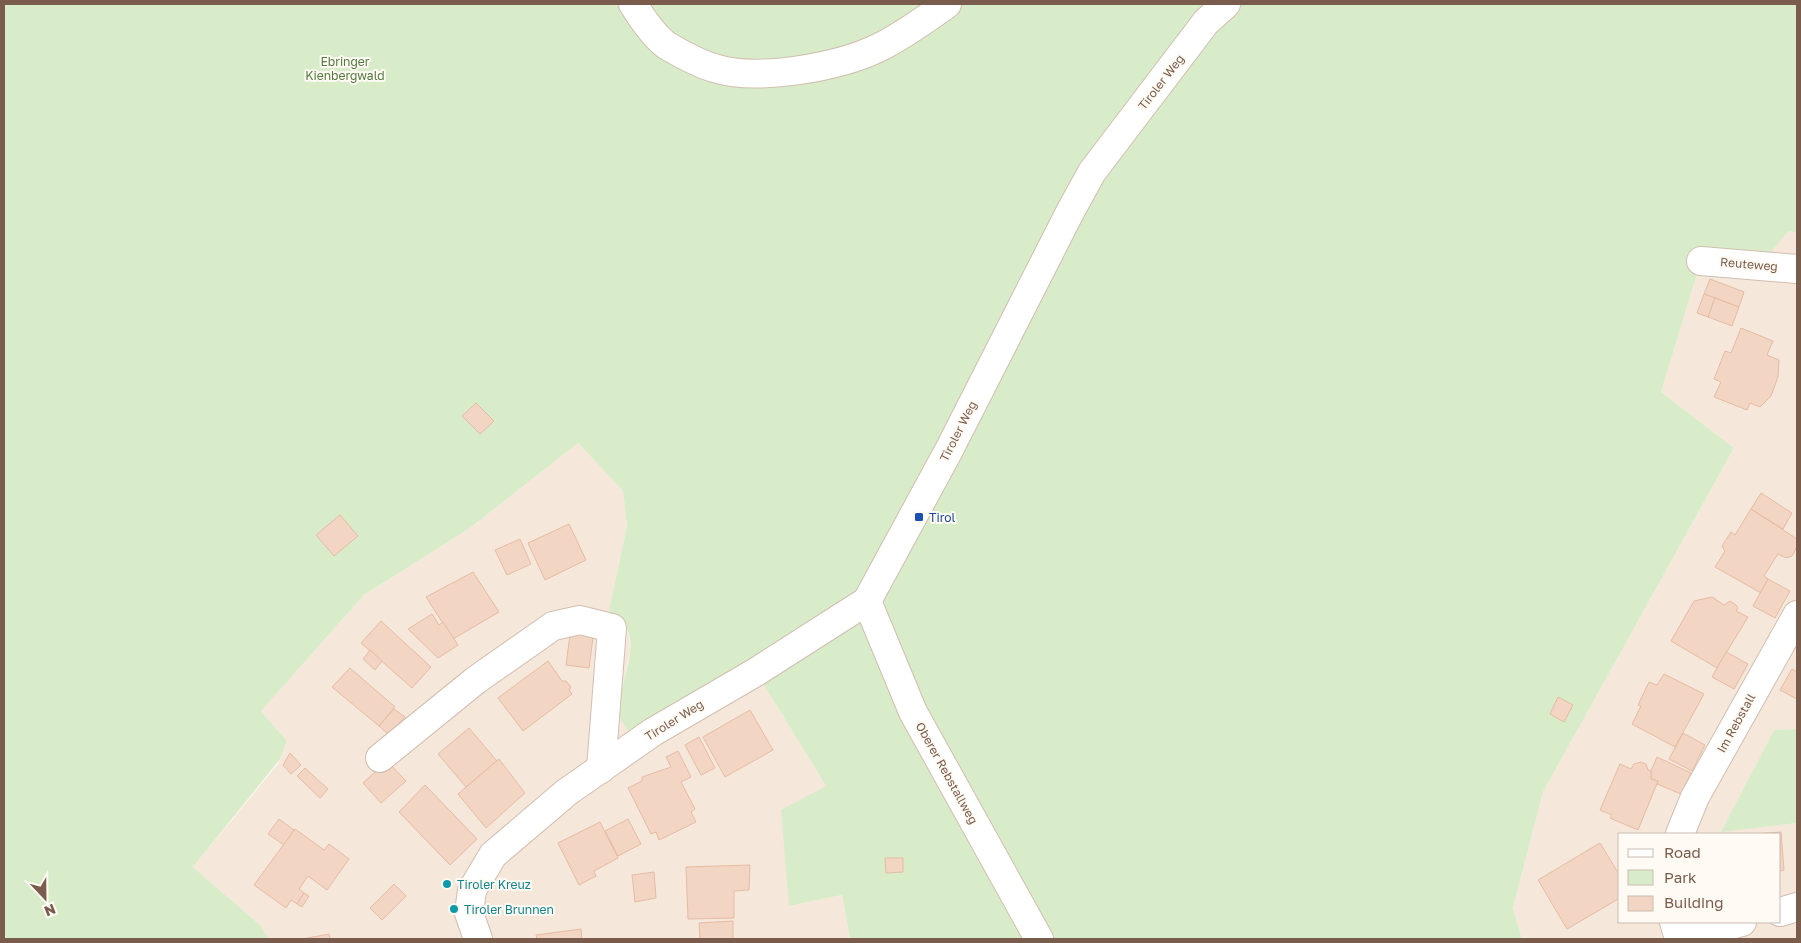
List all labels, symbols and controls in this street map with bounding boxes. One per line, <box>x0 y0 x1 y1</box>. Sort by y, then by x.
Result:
street label: Tiroler Weg <box>1135 51 1187 113</box>
park label: Ebringer Kienbergwald <box>305 54 385 83</box>
street label: Reuteweg <box>1720 254 1778 274</box>
street label: Tiroler Weg <box>936 398 980 464</box>
place label: Tirol <box>929 510 955 525</box>
marker: Tirol <box>913 511 925 523</box>
street label: Im Rebstall <box>1714 691 1758 755</box>
street label: Tiroler Weg <box>642 696 706 744</box>
street label: Oberer Rebstallweg <box>913 719 981 827</box>
legend <box>1618 833 1781 923</box>
text: Road <box>1664 843 1701 861</box>
text: Park <box>1664 868 1697 886</box>
north arrow <box>20 873 70 923</box>
place label: Tiroler Kreuz <box>457 877 531 892</box>
marker: Tiroler Kreuz <box>441 878 453 890</box>
text: Building <box>1664 893 1724 911</box>
text: N <box>42 901 58 920</box>
place label: Tiroler Brunnen <box>464 902 554 917</box>
marker: Tiroler Brunnen <box>448 903 460 915</box>

